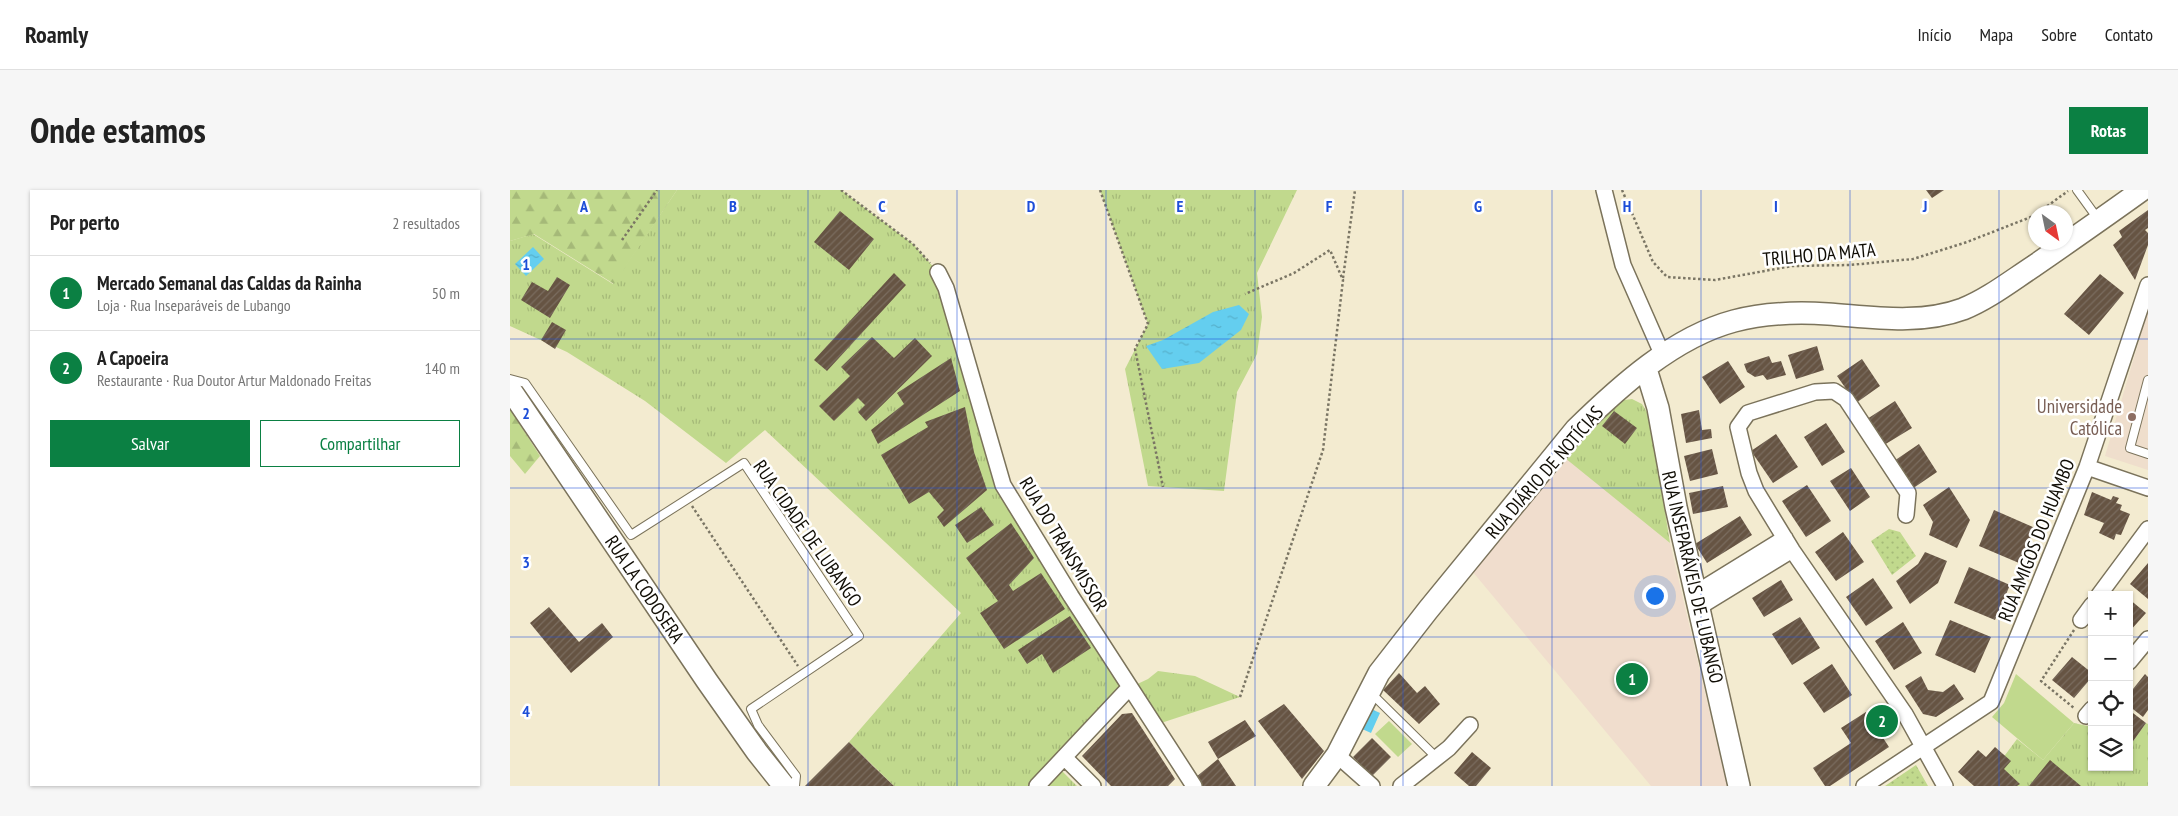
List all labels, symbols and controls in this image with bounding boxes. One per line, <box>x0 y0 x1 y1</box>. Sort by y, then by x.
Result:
text: Roamly <box>25 19 88 50</box>
text: Início <box>1917 23 1951 46</box>
text: Mapa <box>1979 23 2013 46</box>
text: Sobre <box>2041 23 2077 46</box>
text: Contato <box>2105 23 2153 46</box>
text: Onde estamos <box>30 107 206 153</box>
button: Rotas <box>2069 107 2148 154</box>
text: A <box>579 196 589 216</box>
text: B <box>729 196 737 216</box>
text: C <box>878 196 886 216</box>
text: D <box>1027 196 1036 216</box>
text: E <box>1177 196 1184 216</box>
text: F <box>1326 196 1333 216</box>
text: G <box>1474 196 1482 216</box>
text: H <box>1623 196 1631 216</box>
text: I <box>1774 196 1778 216</box>
text: J <box>1922 196 1927 216</box>
north arrow <box>2028 205 2073 250</box>
text: Por perto <box>50 209 120 236</box>
text: 2 resultados <box>392 213 460 233</box>
street label: TRILHO DA MATA <box>1762 237 1876 271</box>
text: 1 <box>522 254 530 274</box>
text: Mercado Semanal das Caldas da Rainha <box>97 271 362 295</box>
text: 1 <box>62 283 70 303</box>
text: 50 m <box>432 283 460 303</box>
text: Loja · Rua Inseparáveis de Lubango <box>97 295 291 315</box>
text: A Capoeira <box>97 346 169 370</box>
text: 2 <box>62 358 70 378</box>
text: 140 m <box>425 358 460 378</box>
text: Restaurante · Rua Doutor Artur Maldonado Freitas <box>97 370 371 390</box>
place label: Universidade Católica <box>2037 394 2122 440</box>
street label: RUA DIÁRIO DE NOTÍCIAS <box>1480 401 1608 543</box>
text: 2 <box>522 403 530 423</box>
marker: Universidade Católica <box>2126 411 2138 423</box>
button: Salvar <box>50 420 250 467</box>
button: Compartilhar <box>260 420 460 467</box>
street label: RUA CIDADE DE LUBANGO <box>749 455 867 611</box>
street label: RUA AMIGOS DO HUAMBO <box>1992 455 2080 625</box>
street label: RUA INSEPARÁVEIS DE LUBANGO <box>1657 468 1729 686</box>
street label: RUA DO TRANSMISSOR <box>1015 473 1113 615</box>
street label: RUA LA CODOSERA <box>600 531 690 647</box>
text: 3 <box>522 552 530 572</box>
your location <box>1642 583 1668 609</box>
map controls <box>2088 591 2133 771</box>
button: + <box>2088 591 2133 636</box>
button: − <box>2088 636 2133 681</box>
pin: 1 <box>1616 660 1648 698</box>
button: locate <box>2088 681 2133 726</box>
text: 4 <box>522 701 530 721</box>
pin: 2 <box>1866 702 1898 740</box>
button: layers <box>2088 726 2133 771</box>

